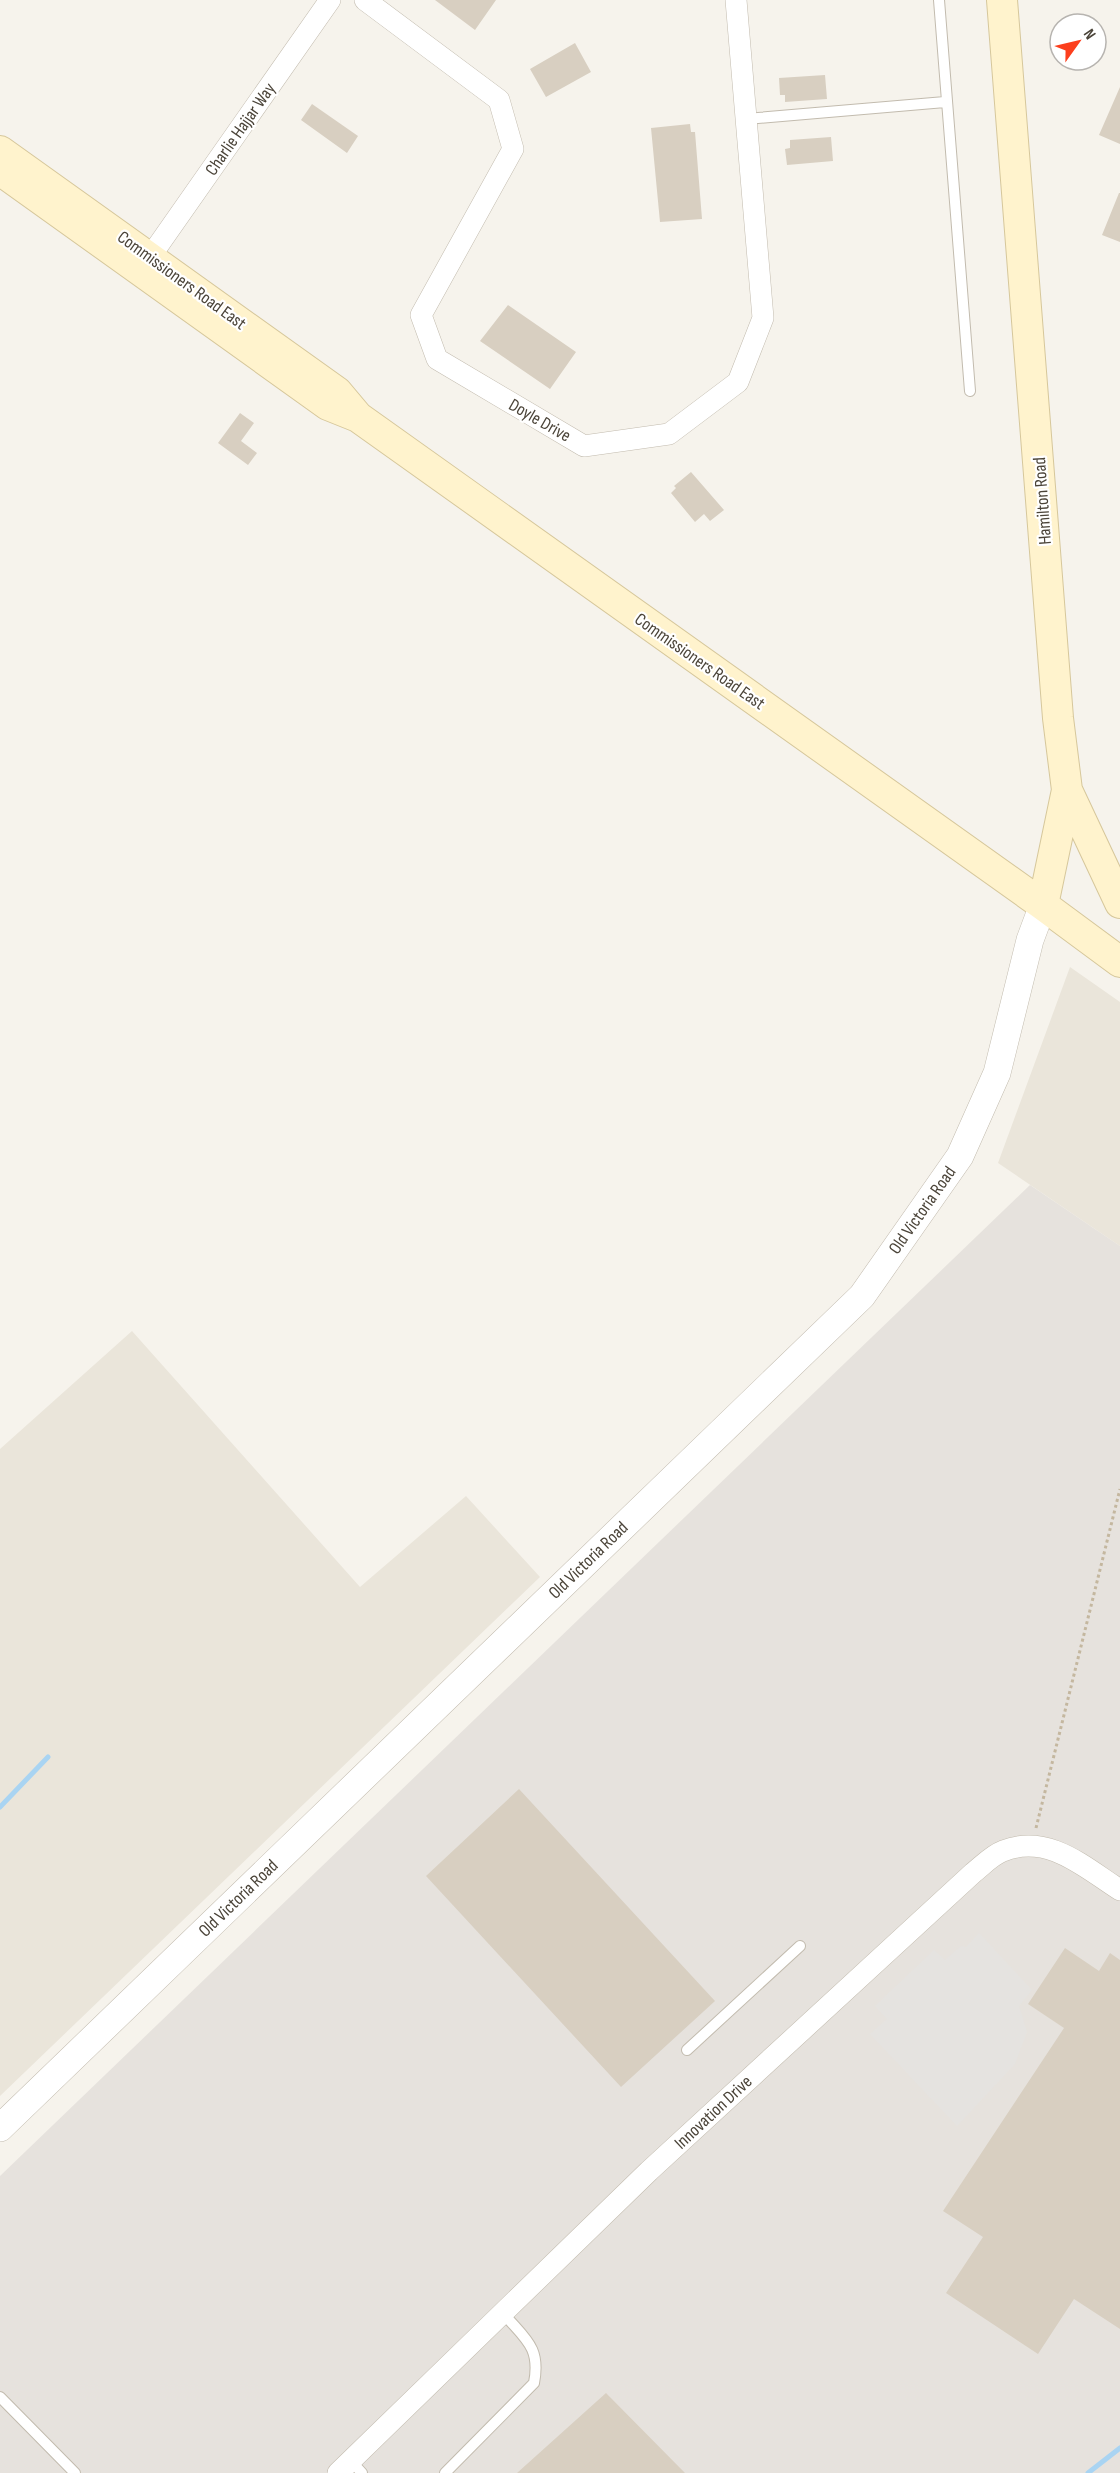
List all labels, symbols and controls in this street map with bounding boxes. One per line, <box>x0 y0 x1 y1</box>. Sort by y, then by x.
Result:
north arrow <box>1048 12 1108 72</box>
text: N <box>1079 26 1099 43</box>
street label: Charlie Hajjar Way <box>201 79 280 180</box>
street label: Commissioners Road East <box>113 227 251 334</box>
street label: Doyle Drive <box>505 394 574 447</box>
street label: Hamilton Road <box>1029 456 1056 545</box>
street label: Commissioners Road East <box>631 609 769 714</box>
street label: Old Victoria Road <box>884 1162 960 1258</box>
street label: Old Victoria Road <box>544 1517 632 1603</box>
street label: Old Victoria Road <box>194 1855 282 1941</box>
street label: Innovation Drive <box>670 2071 756 2154</box>

